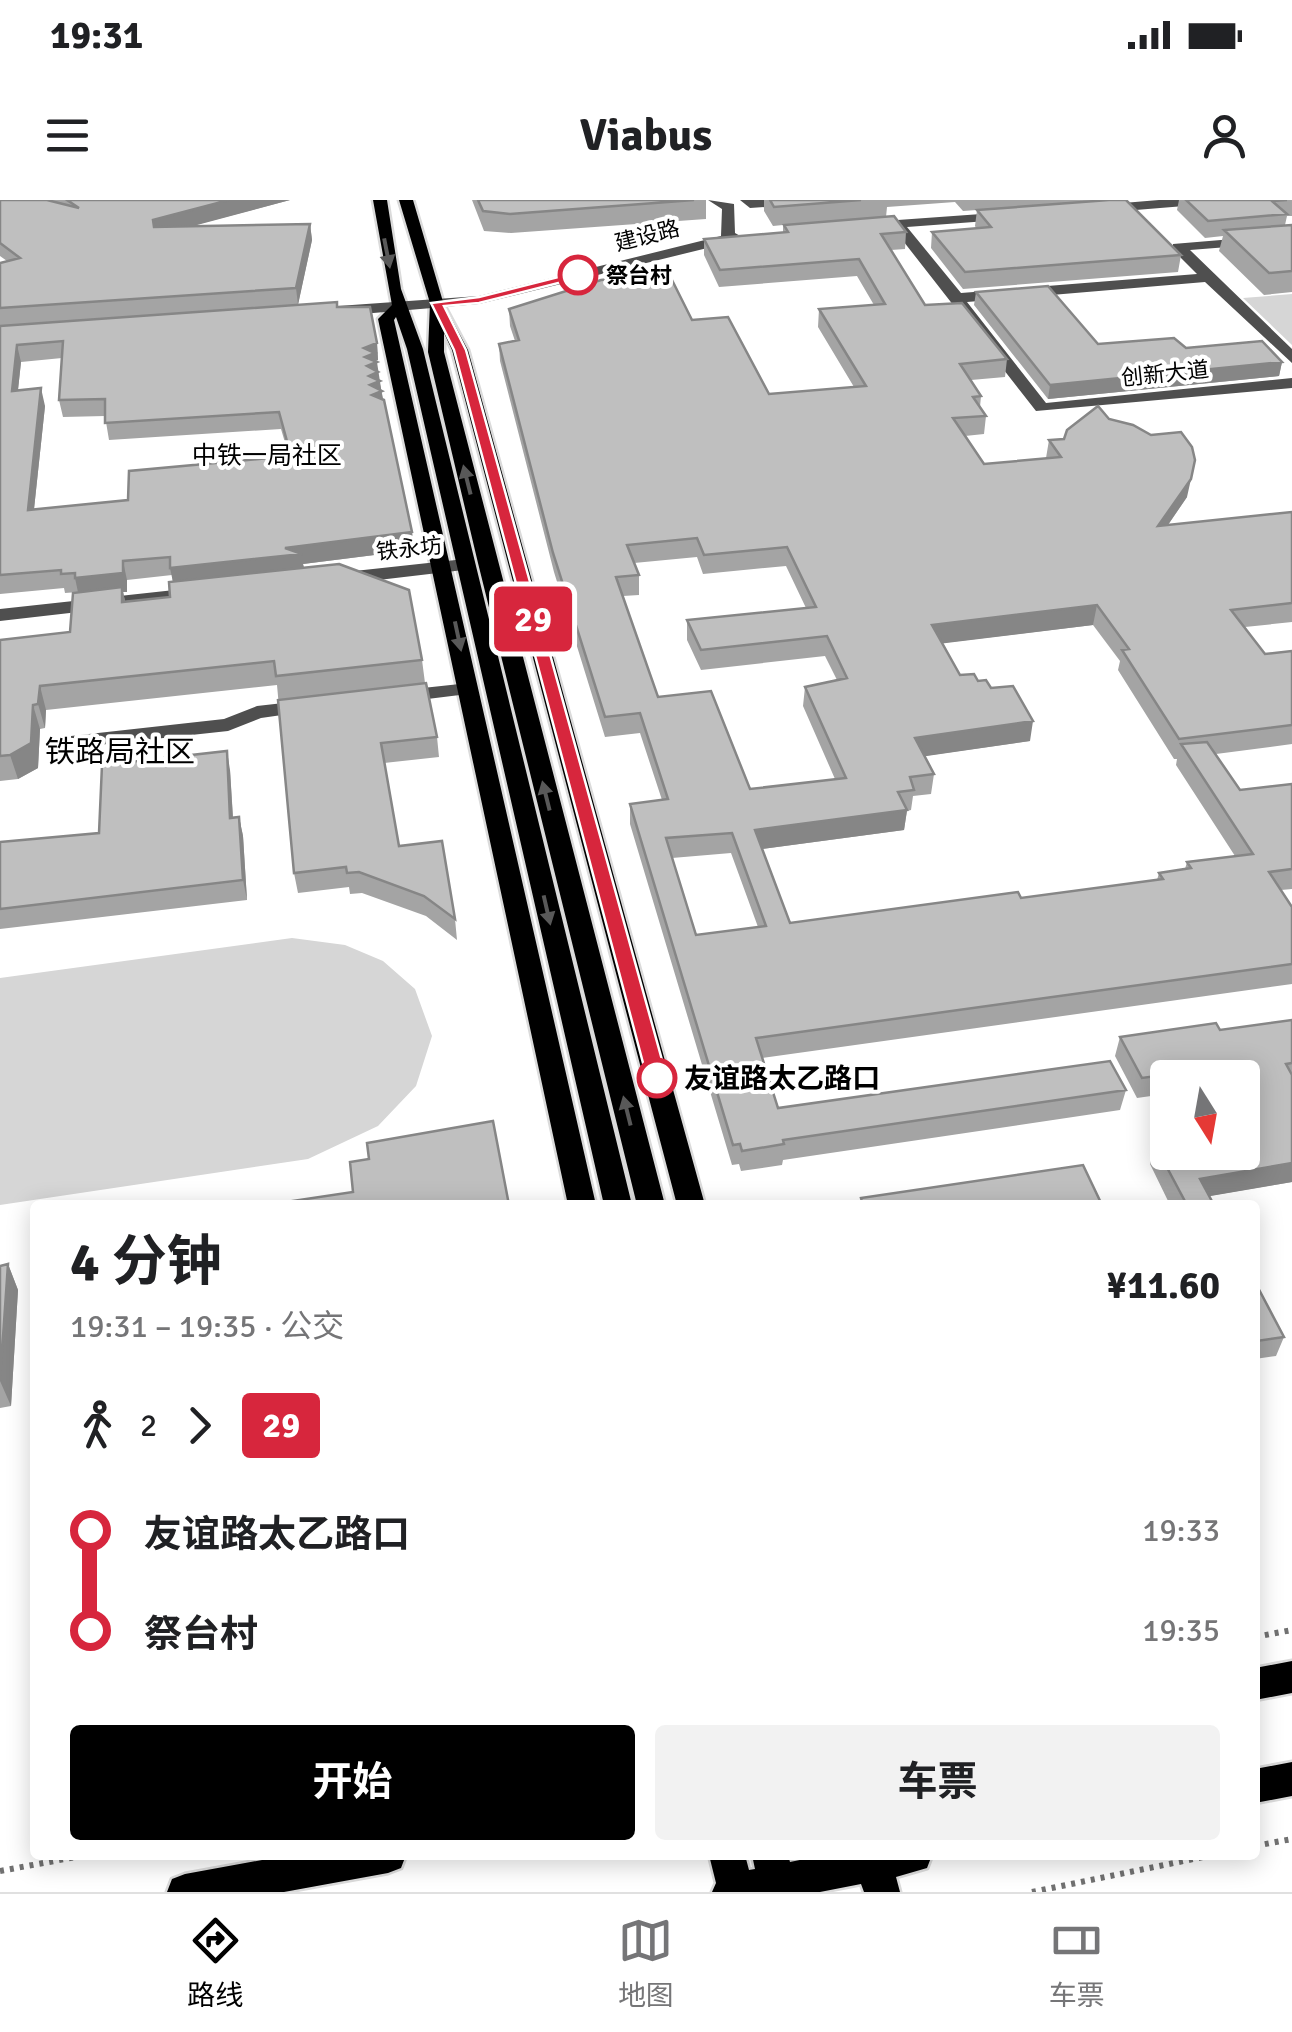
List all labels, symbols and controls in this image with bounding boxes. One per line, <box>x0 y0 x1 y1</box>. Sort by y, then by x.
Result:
text: 19:31 <box>50 12 143 59</box>
icon: menu <box>40 108 95 163</box>
text: Viabus <box>580 108 712 163</box>
icon: person <box>1197 108 1252 163</box>
street label: 建设路 <box>612 214 682 257</box>
one-way arrow <box>380 238 396 269</box>
marker: 祭台村 <box>559 256 597 294</box>
place label: 祭台村 <box>606 262 672 289</box>
street label: 创新大道 <box>1120 355 1210 392</box>
district label: 中铁一局社区 <box>192 440 342 471</box>
one-way arrow <box>459 464 474 495</box>
street label: 铁永坊 <box>375 532 443 565</box>
line badge: 29 <box>488 586 578 652</box>
text: 29 <box>514 598 552 641</box>
one-way arrow <box>451 621 466 652</box>
district label: 铁路局社区 <box>45 734 195 771</box>
one-way arrow <box>538 780 554 811</box>
one-way arrow <box>540 895 556 926</box>
marker: 友谊路太乙路口 <box>638 1059 676 1097</box>
north arrow <box>1150 1060 1260 1170</box>
map controls <box>1150 1060 1260 1170</box>
place label: 友谊路太乙路口 <box>684 1062 880 1096</box>
one-way arrow <box>618 1095 634 1126</box>
text: 4 分钟 <box>70 1228 222 1296</box>
text: ¥11.60 <box>1107 1262 1220 1309</box>
text: 19:31 – 19:35 · 公交 <box>70 1307 344 1346</box>
icon: walk <box>70 1398 125 1453</box>
icon: forward <box>172 1398 227 1453</box>
text: 29 <box>262 1404 300 1447</box>
text: 2 <box>140 1406 157 1445</box>
text: 友谊路太乙路口 <box>144 1511 410 1558</box>
text: 19:33 <box>1142 1511 1220 1550</box>
text: 祭台村 <box>144 1611 258 1658</box>
text: 19:35 <box>1142 1611 1220 1650</box>
button: 开始 <box>70 1725 635 1840</box>
button: 车票 <box>655 1725 1220 1840</box>
tab: 路线 <box>187 1913 243 2013</box>
tab: 地图 <box>618 1913 674 2013</box>
tab: 车票 <box>1049 1913 1105 2013</box>

